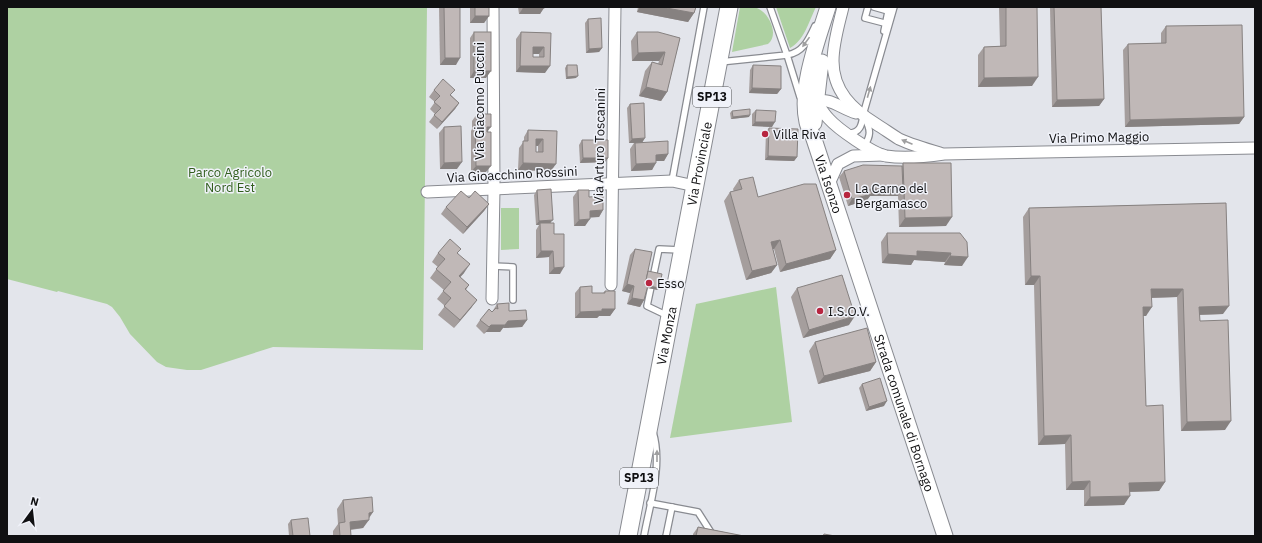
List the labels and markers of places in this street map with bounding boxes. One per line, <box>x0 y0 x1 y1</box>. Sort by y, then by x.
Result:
place label: Villa Riva <box>773 126 826 143</box>
marker: Villa Riva <box>760 129 770 139</box>
place label: La Carne del Bergamasco <box>855 180 928 212</box>
marker: La Carne del Bergamasco <box>842 190 852 200</box>
place label: Esso <box>657 275 684 292</box>
marker: Esso <box>644 278 654 288</box>
place label: I.S.O.V. <box>828 303 870 320</box>
marker: I.S.O.V. <box>815 306 825 316</box>

